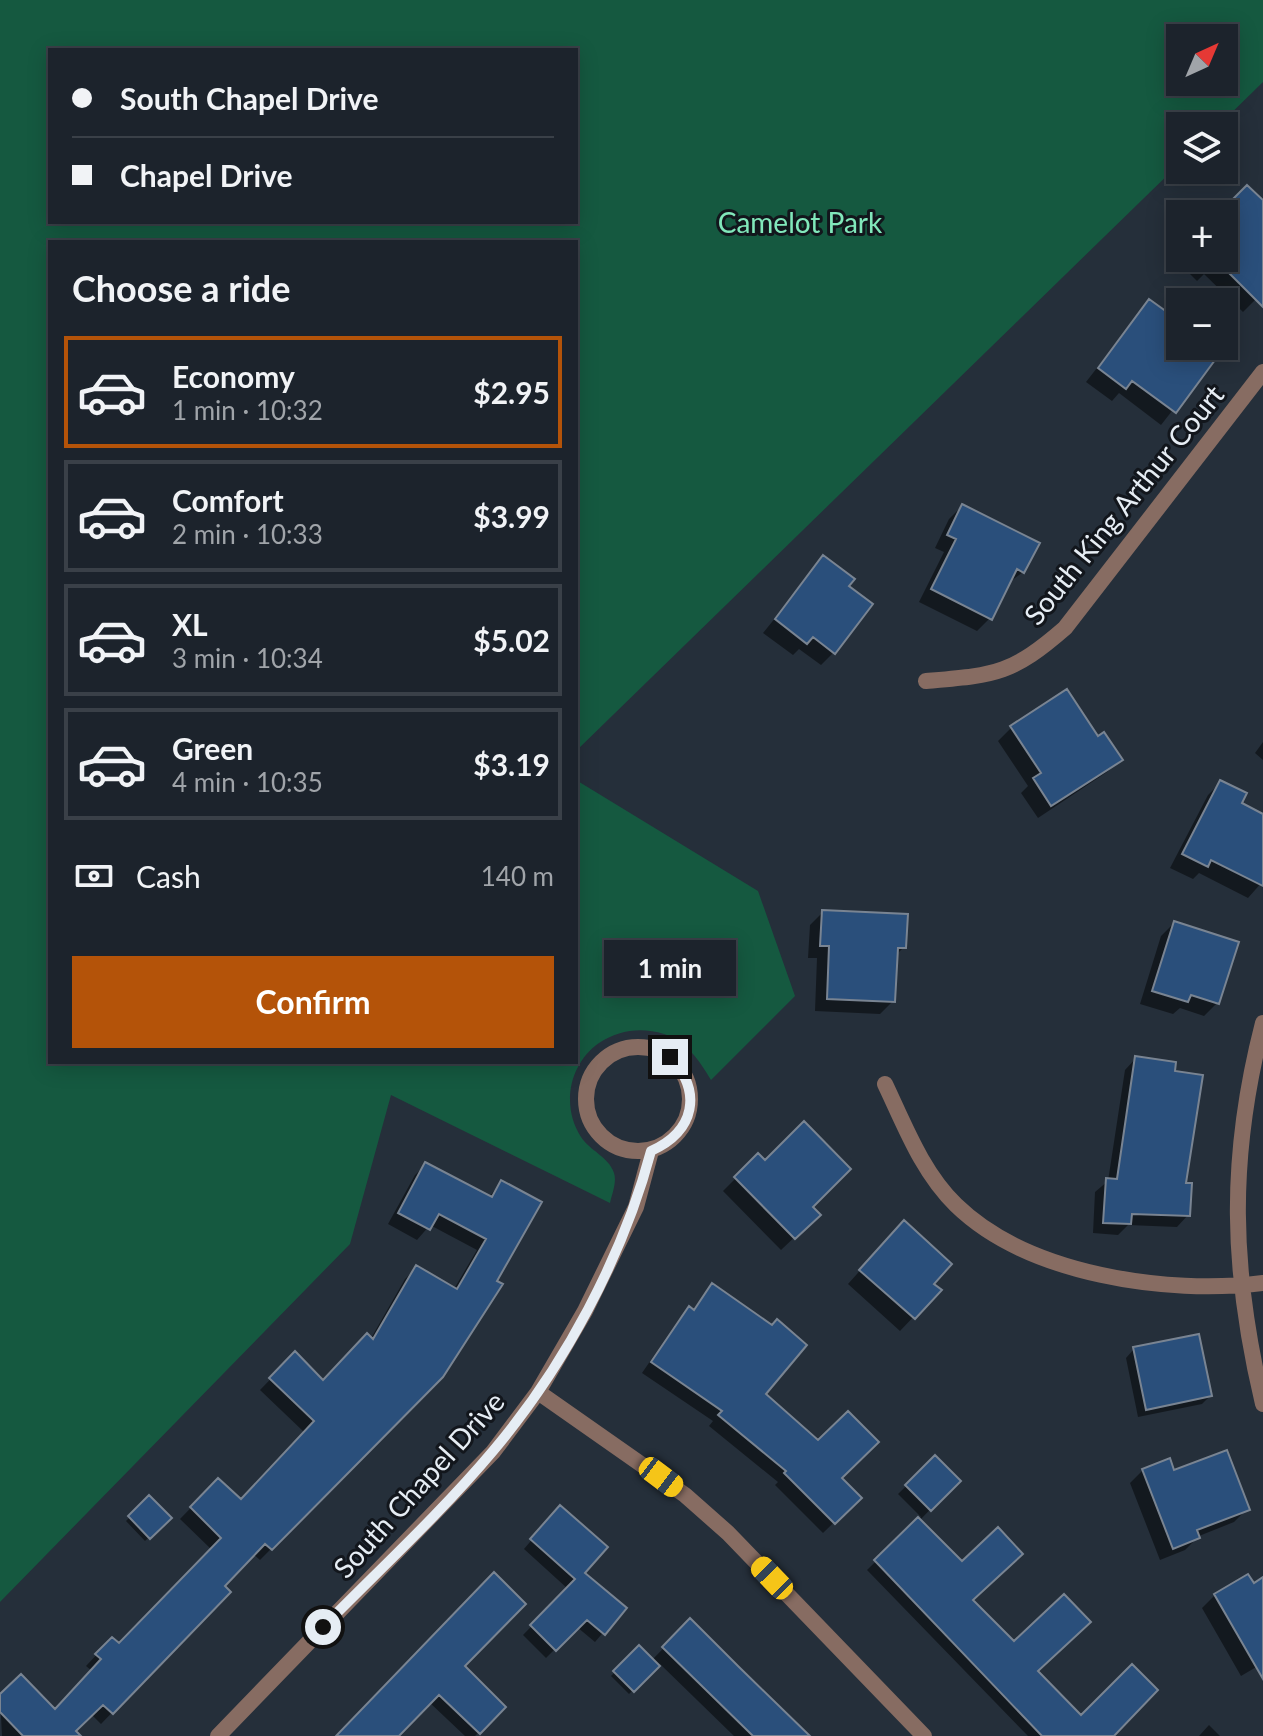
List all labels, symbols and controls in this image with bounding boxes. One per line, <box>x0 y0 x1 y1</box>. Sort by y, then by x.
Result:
north arrow <box>1166 24 1238 96</box>
map controls <box>1166 24 1238 360</box>
text: South Chapel Drive <box>120 80 378 116</box>
button: layers <box>1166 112 1238 184</box>
text: Chapel Drive <box>120 157 293 193</box>
button: + <box>1166 200 1238 272</box>
park label: Camelot Park <box>718 205 883 239</box>
text: Choose a ride <box>72 266 291 310</box>
button: − <box>1166 288 1238 360</box>
icon: car <box>76 356 148 428</box>
text: Economy <box>172 358 295 394</box>
text: $2.95 <box>473 374 550 410</box>
street label: South King Arthur Court <box>1016 378 1230 631</box>
text: 1 min · 10:32 <box>172 394 323 426</box>
icon: car <box>76 480 148 552</box>
text: Comfort <box>172 482 284 518</box>
text: $3.99 <box>473 498 550 534</box>
text: 2 min · 10:33 <box>172 518 323 550</box>
icon: car <box>76 604 148 676</box>
text: XL <box>172 606 208 642</box>
text: $5.02 <box>473 622 550 658</box>
text: 3 min · 10:34 <box>172 642 323 674</box>
icon: car <box>76 728 148 800</box>
text: Green <box>172 730 253 766</box>
text: $3.19 <box>473 746 550 782</box>
text: 4 min · 10:35 <box>172 766 323 798</box>
icon: cash <box>72 854 116 898</box>
text: Cash <box>136 858 201 894</box>
text: 140 m <box>481 860 554 892</box>
callout: 1 min <box>604 941 736 997</box>
text: 1 min <box>638 952 702 984</box>
button: Confirm <box>72 956 554 1048</box>
route end <box>652 1039 688 1075</box>
street label: South Chapel Drive <box>326 1384 511 1584</box>
car <box>635 1453 687 1501</box>
car <box>747 1552 797 1604</box>
route start <box>305 1609 341 1645</box>

